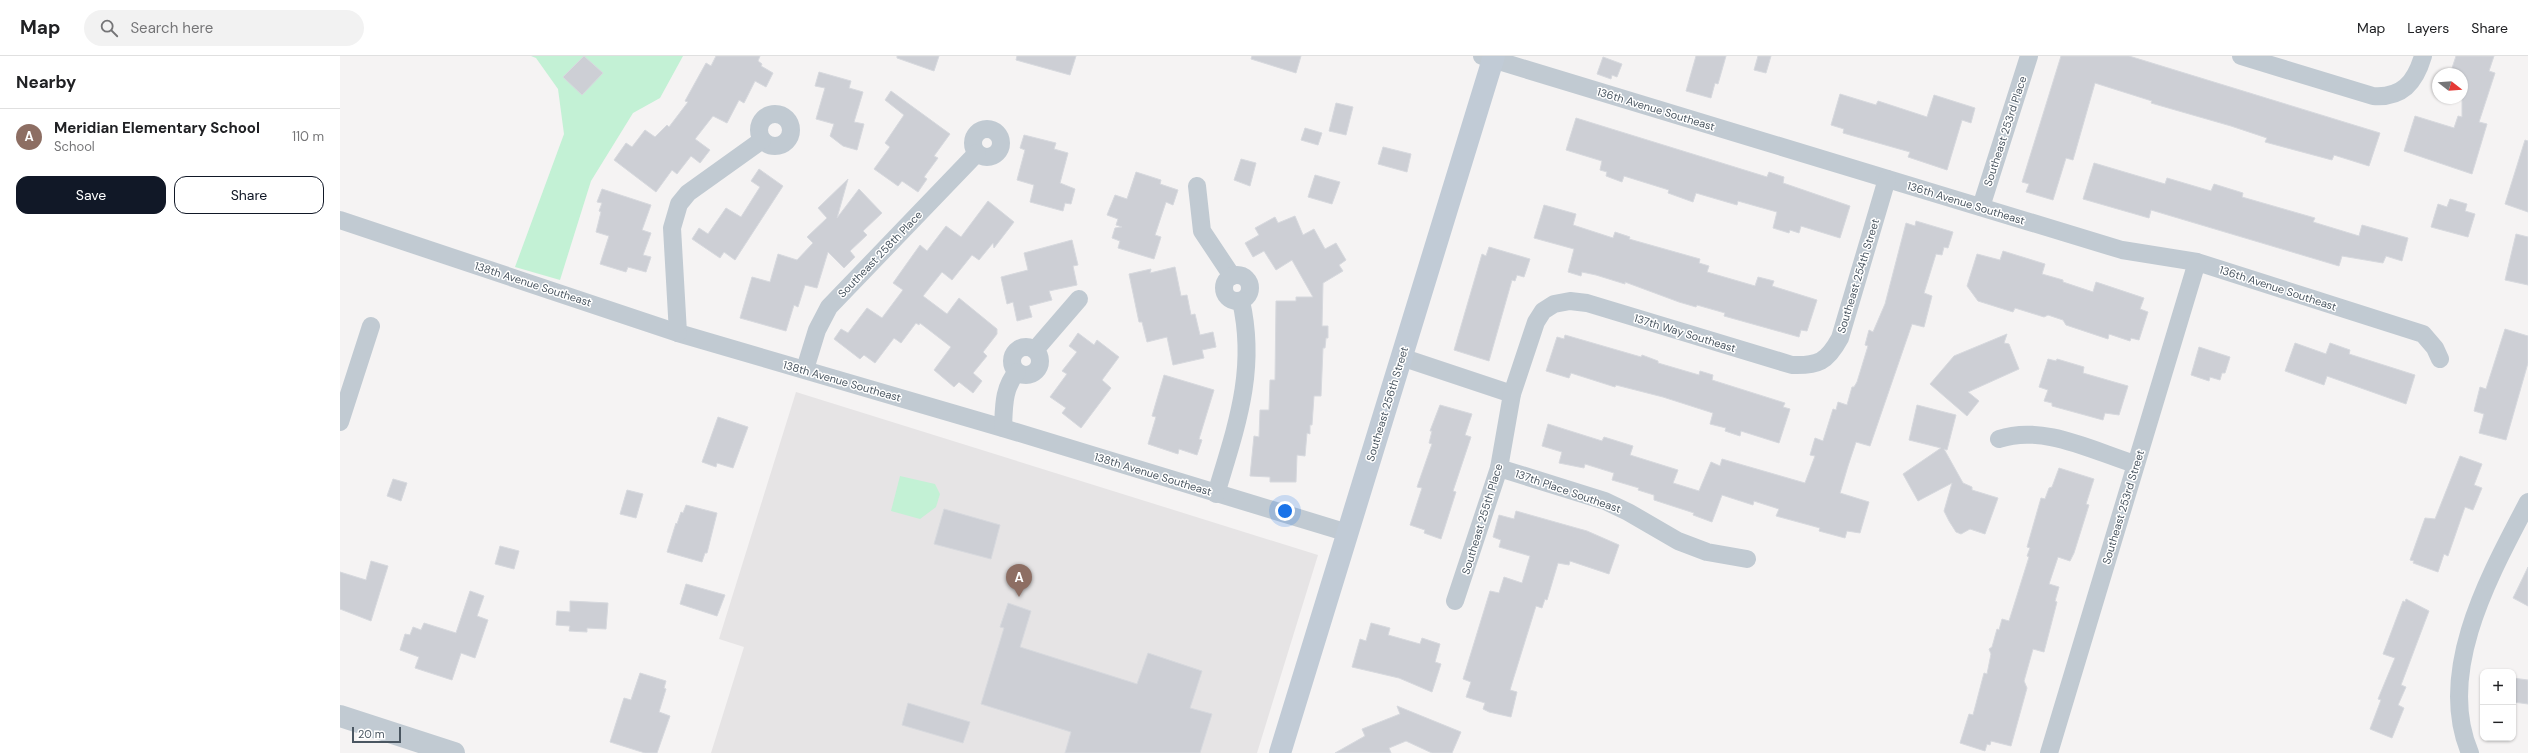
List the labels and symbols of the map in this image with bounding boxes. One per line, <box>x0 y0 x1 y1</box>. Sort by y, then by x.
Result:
north arrow <box>2432 68 2468 104</box>
street label: Southeast 253rd Place <box>1981 74 2029 188</box>
street label: 136th Avenue Southeast <box>1595 84 1717 134</box>
street label: 136th Avenue Southeast <box>1905 178 2027 228</box>
street label: Southeast 258th Place <box>835 208 925 300</box>
street label: Southeast 254th Street <box>1834 217 1882 335</box>
street label: 138th Avenue Southeast <box>473 258 593 310</box>
street label: 136th Avenue Southeast <box>2218 262 2338 314</box>
street label: 137th Way Southeast <box>1632 311 1738 355</box>
street label: Southeast 256th Street <box>1363 345 1411 463</box>
street label: 138th Avenue Southeast <box>781 357 903 405</box>
street label: Southeast 253rd Street <box>2099 448 2147 566</box>
street label: 138th Avenue Southeast <box>1093 449 1213 499</box>
street label: Southeast 255th Place <box>1458 462 1506 576</box>
street label: 137th Place Southeast <box>1513 466 1623 516</box>
your location <box>1275 501 1295 521</box>
pin: A <box>1006 564 1032 597</box>
scale bar <box>352 725 401 744</box>

